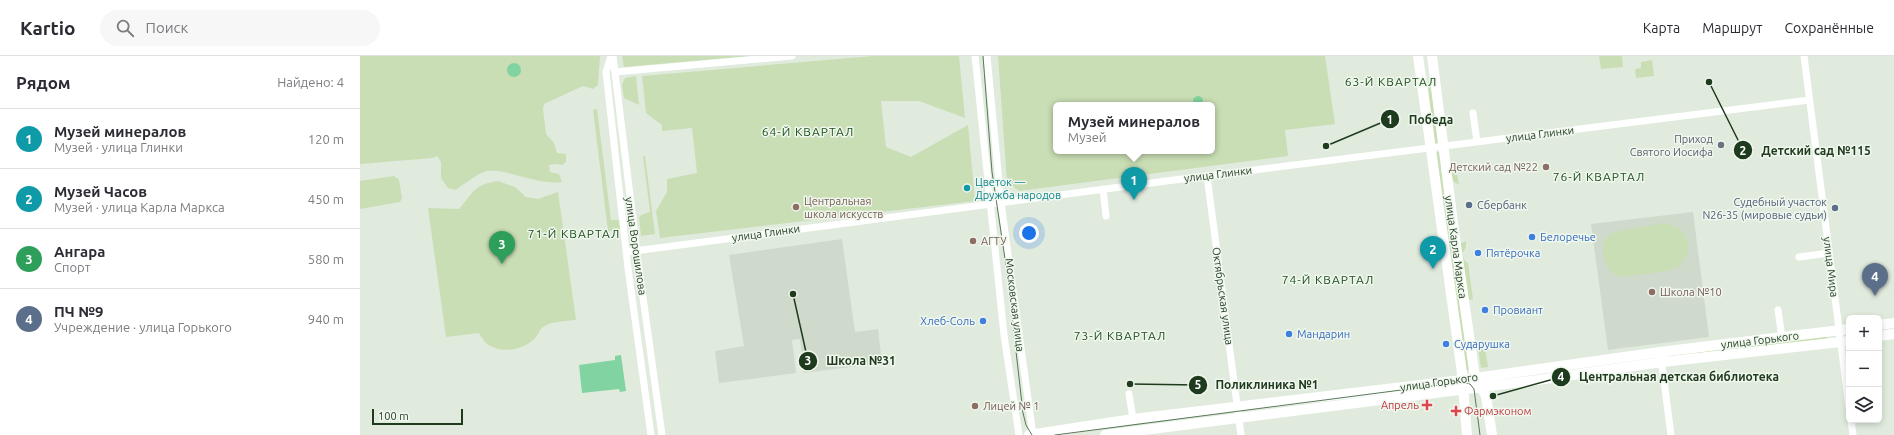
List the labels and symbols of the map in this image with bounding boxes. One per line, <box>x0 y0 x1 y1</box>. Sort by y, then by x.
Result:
district label: 63-Й КВАРТАЛ <box>1345 75 1437 88</box>
callout: Победа <box>1380 107 1461 131</box>
text: 1 <box>1387 113 1393 126</box>
text: Победа <box>1409 113 1453 126</box>
street label: улица Глинки <box>1505 124 1575 144</box>
district label: 64-Й КВАРТАЛ <box>762 125 854 138</box>
place label: Приход Святого Иосифа <box>1630 133 1714 158</box>
callout: Детский сад №115 <box>1733 138 1879 162</box>
marker: Приход Святого Иосифа <box>1716 140 1726 150</box>
text: 2 <box>1740 144 1747 157</box>
text: Детский сад №115 <box>1761 144 1871 157</box>
place label: Детский сад №22 <box>1449 161 1538 173</box>
marker: Детский сад №22 <box>1541 162 1551 172</box>
street label: улица Глинки <box>1183 164 1253 184</box>
pin: 1 <box>1121 167 1147 200</box>
district label: 76-Й КВАРТАЛ <box>1553 170 1645 183</box>
place label: Цветок — Дружба народов <box>975 176 1061 201</box>
marker: Цветок — Дружба народов <box>962 183 972 193</box>
place label: Центральная школа искусств <box>804 195 883 220</box>
street label: улица Карла Маркса <box>1443 195 1469 299</box>
street label: улица Ворошилова <box>623 196 649 296</box>
place label: Судебный участок N26-35 (мировые судьи) <box>1702 196 1827 222</box>
place label: Сбербанк <box>1477 199 1527 211</box>
marker: Сбербанк <box>1464 200 1474 210</box>
marker: Центральная школа искусств <box>791 202 801 212</box>
marker: Судебный участок N26-35 (мировые судьи) <box>1830 203 1840 213</box>
street label: улица Глинки <box>731 222 801 244</box>
your location <box>1019 223 1039 243</box>
district label: 71-Й КВАРТАЛ <box>528 227 620 240</box>
pin: 3 <box>489 231 515 264</box>
place label: Белоречье <box>1540 231 1596 243</box>
marker: Белоречье <box>1527 232 1537 242</box>
place label: АГТУ <box>981 235 1007 247</box>
marker: АГТУ <box>968 236 978 246</box>
pin: 2 <box>1420 236 1446 269</box>
street label: улица Мира <box>1821 236 1841 298</box>
street label: Октябрьская улица <box>1210 246 1236 346</box>
place label: Пятёрочка <box>1486 247 1540 259</box>
marker: Пятёрочка <box>1473 248 1483 258</box>
street label: Московская улица <box>1003 258 1027 352</box>
pin: 4 <box>1862 263 1888 296</box>
district label: 74-Й КВАРТАЛ <box>1282 273 1374 286</box>
place label: Школа №10 <box>1660 286 1722 298</box>
marker: Школа №10 <box>1647 287 1657 297</box>
place label: Провиант <box>1493 304 1543 316</box>
marker: Провиант <box>1480 305 1490 315</box>
place label: Хлеб-Соль <box>920 315 975 327</box>
marker: Хлеб-Соль <box>978 316 988 326</box>
place label: Мандарин <box>1297 328 1350 340</box>
district label: 73-Й КВАРТАЛ <box>1074 329 1166 342</box>
marker: Мандарин <box>1284 329 1294 339</box>
street label: улица Горького <box>1720 329 1800 351</box>
place label: Сударушка <box>1454 338 1510 350</box>
marker: Сударушка <box>1441 339 1451 349</box>
callout: Школа №31 <box>798 349 904 373</box>
text: 3 <box>805 354 811 367</box>
text: Школа №31 <box>826 354 896 367</box>
callout: Центральная детская библиотека <box>1551 365 1787 389</box>
text: 4 <box>1558 370 1565 383</box>
text: Центральная детская библиотека <box>1579 370 1779 383</box>
street label: улица Горького <box>1399 371 1479 393</box>
callout: Поликлиника №1 <box>1188 373 1327 397</box>
text: 5 <box>1195 378 1202 391</box>
text: Поликлиника №1 <box>1215 378 1319 391</box>
place label: Апрель <box>1381 399 1419 411</box>
place label: Лицей № 1 <box>983 400 1039 412</box>
marker: Апрель <box>1422 400 1432 410</box>
marker: Лицей № 1 <box>970 401 980 411</box>
place label: Фармэконом <box>1464 405 1532 417</box>
marker: Фармэконом <box>1451 406 1461 416</box>
scale bar <box>372 407 463 426</box>

